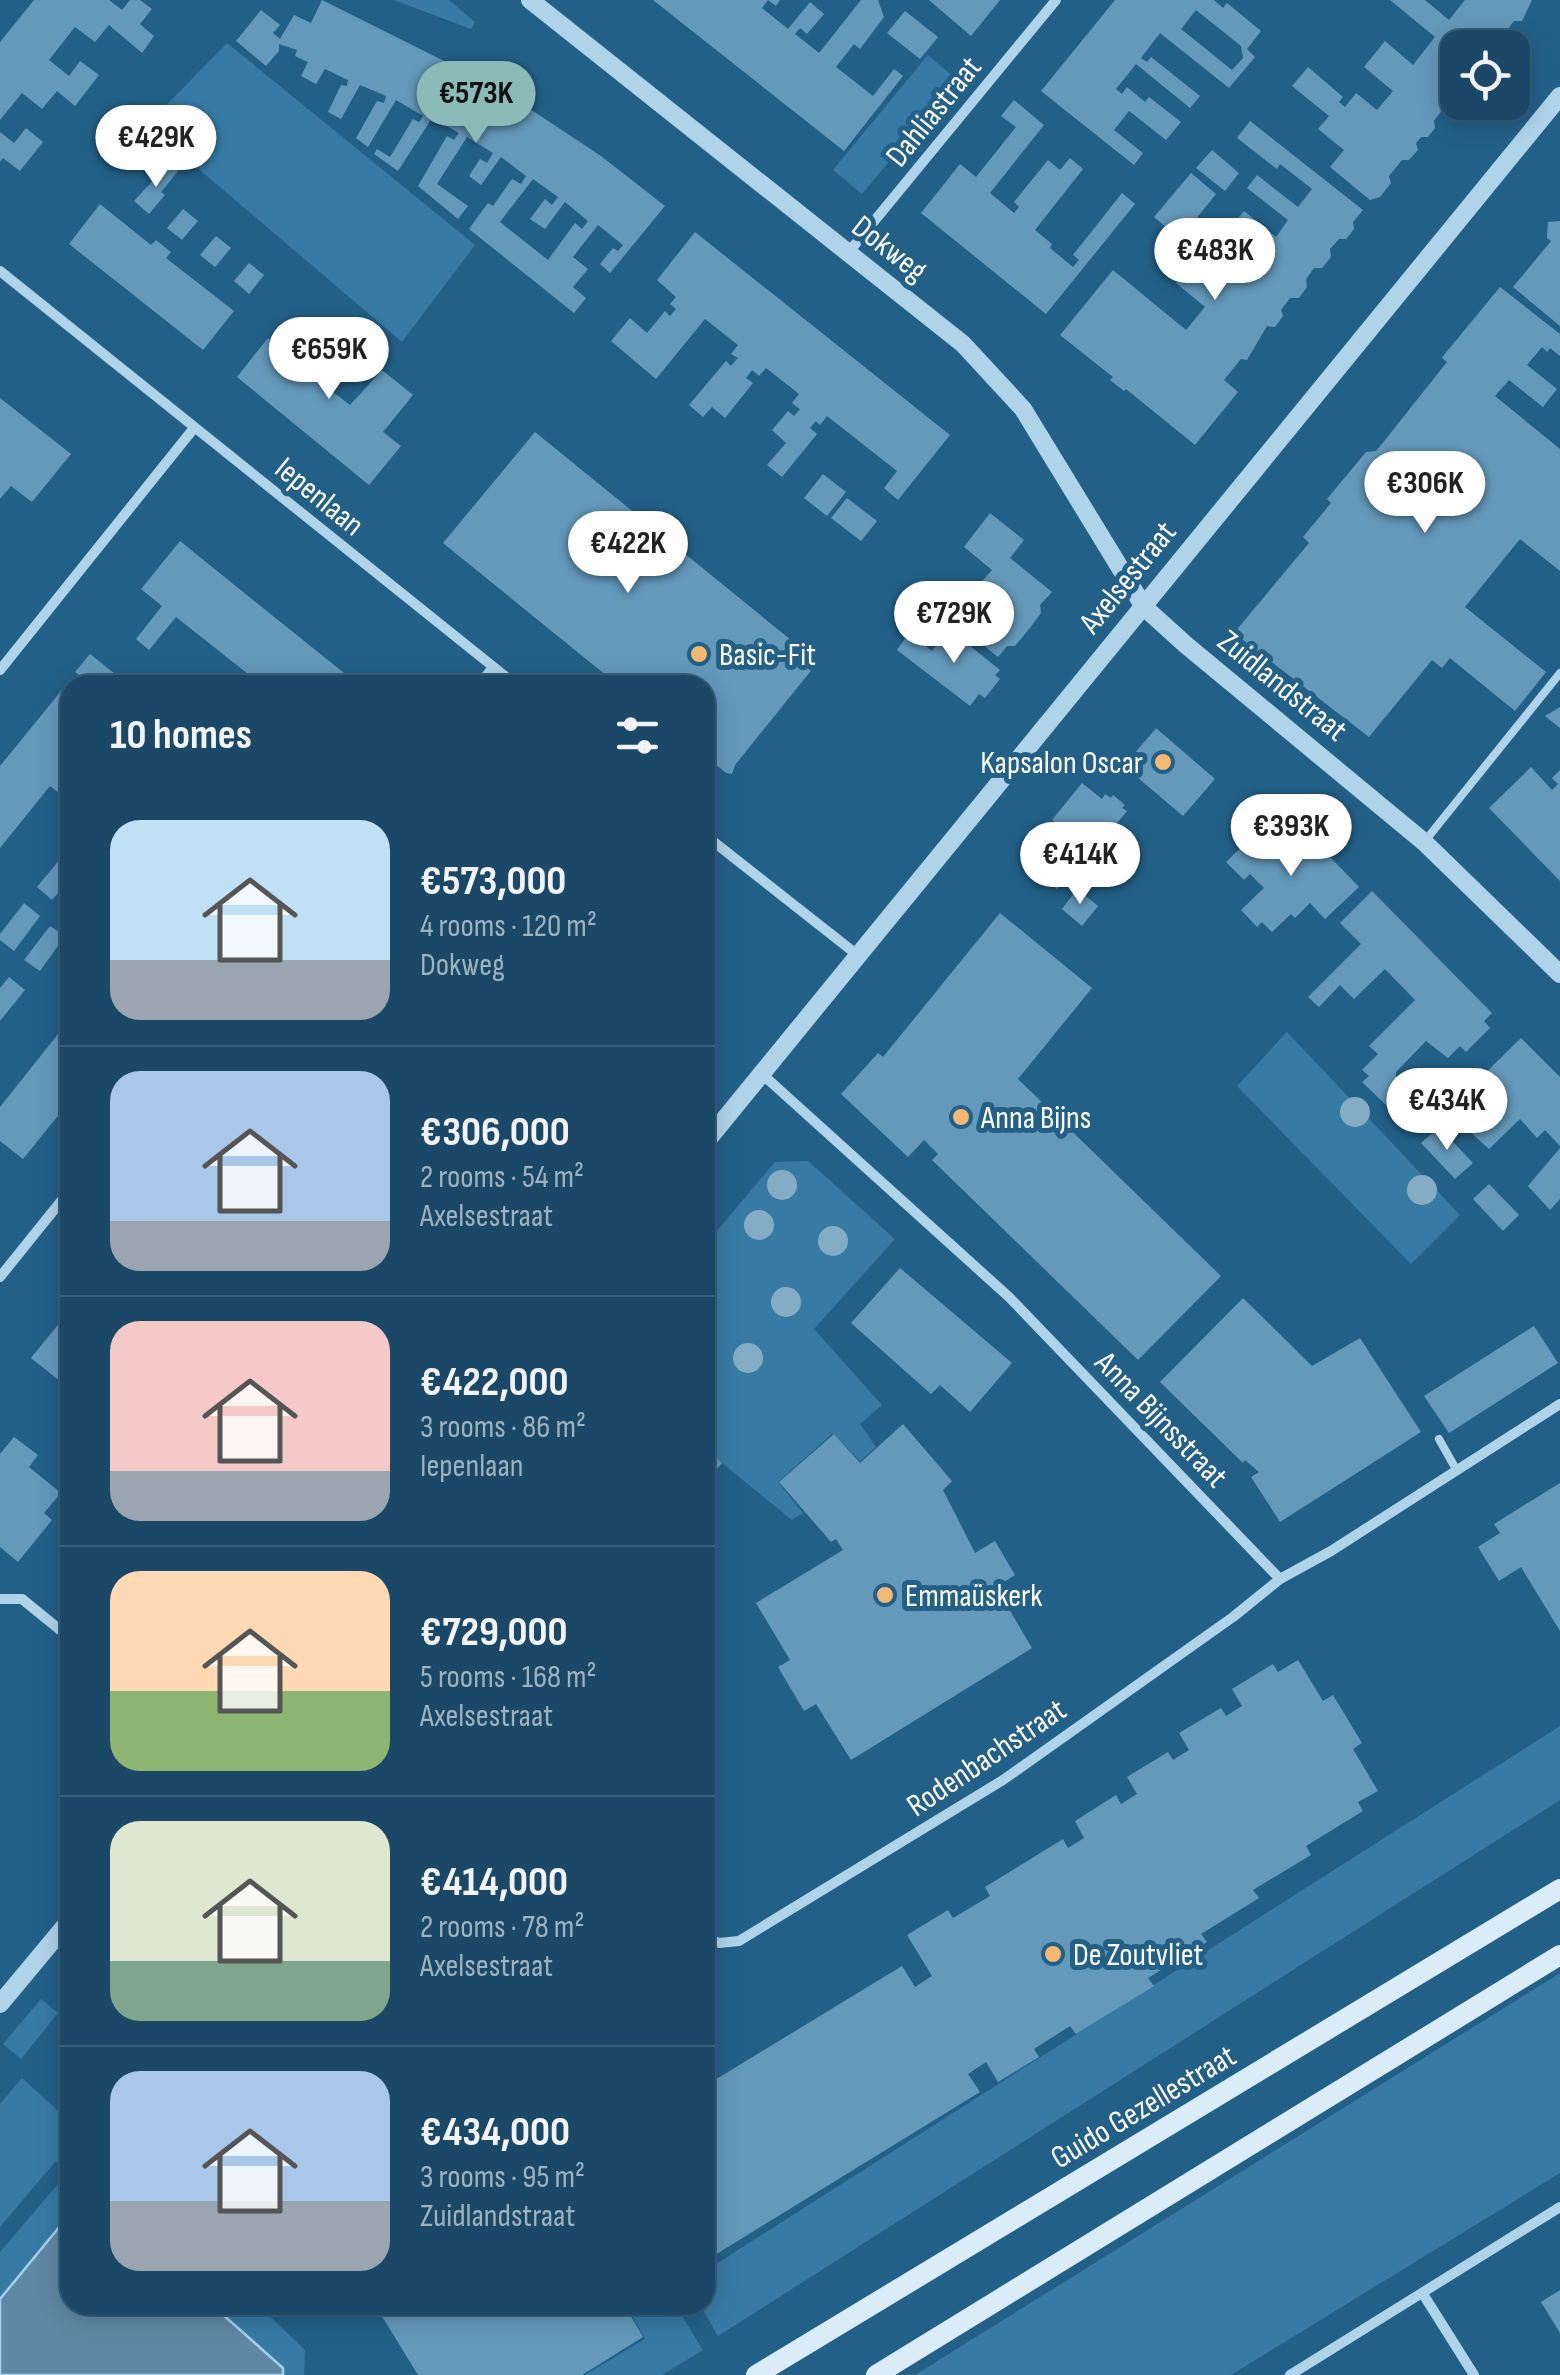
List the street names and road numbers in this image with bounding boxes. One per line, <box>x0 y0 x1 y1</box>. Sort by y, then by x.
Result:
street label: Dahliastraat <box>878 49 990 175</box>
street label: Dokweg <box>844 208 934 291</box>
street label: Iepenlaan <box>267 449 372 545</box>
street label: Axelsestraat <box>1071 514 1185 643</box>
street label: Zuidlandstraat <box>1209 622 1355 750</box>
street label: Anna Bijnsstraat <box>1086 1343 1235 1496</box>
street label: Rodenbachstraat <box>900 1691 1074 1826</box>
street label: Guido Gezellestraat <box>1044 2037 1243 2178</box>

